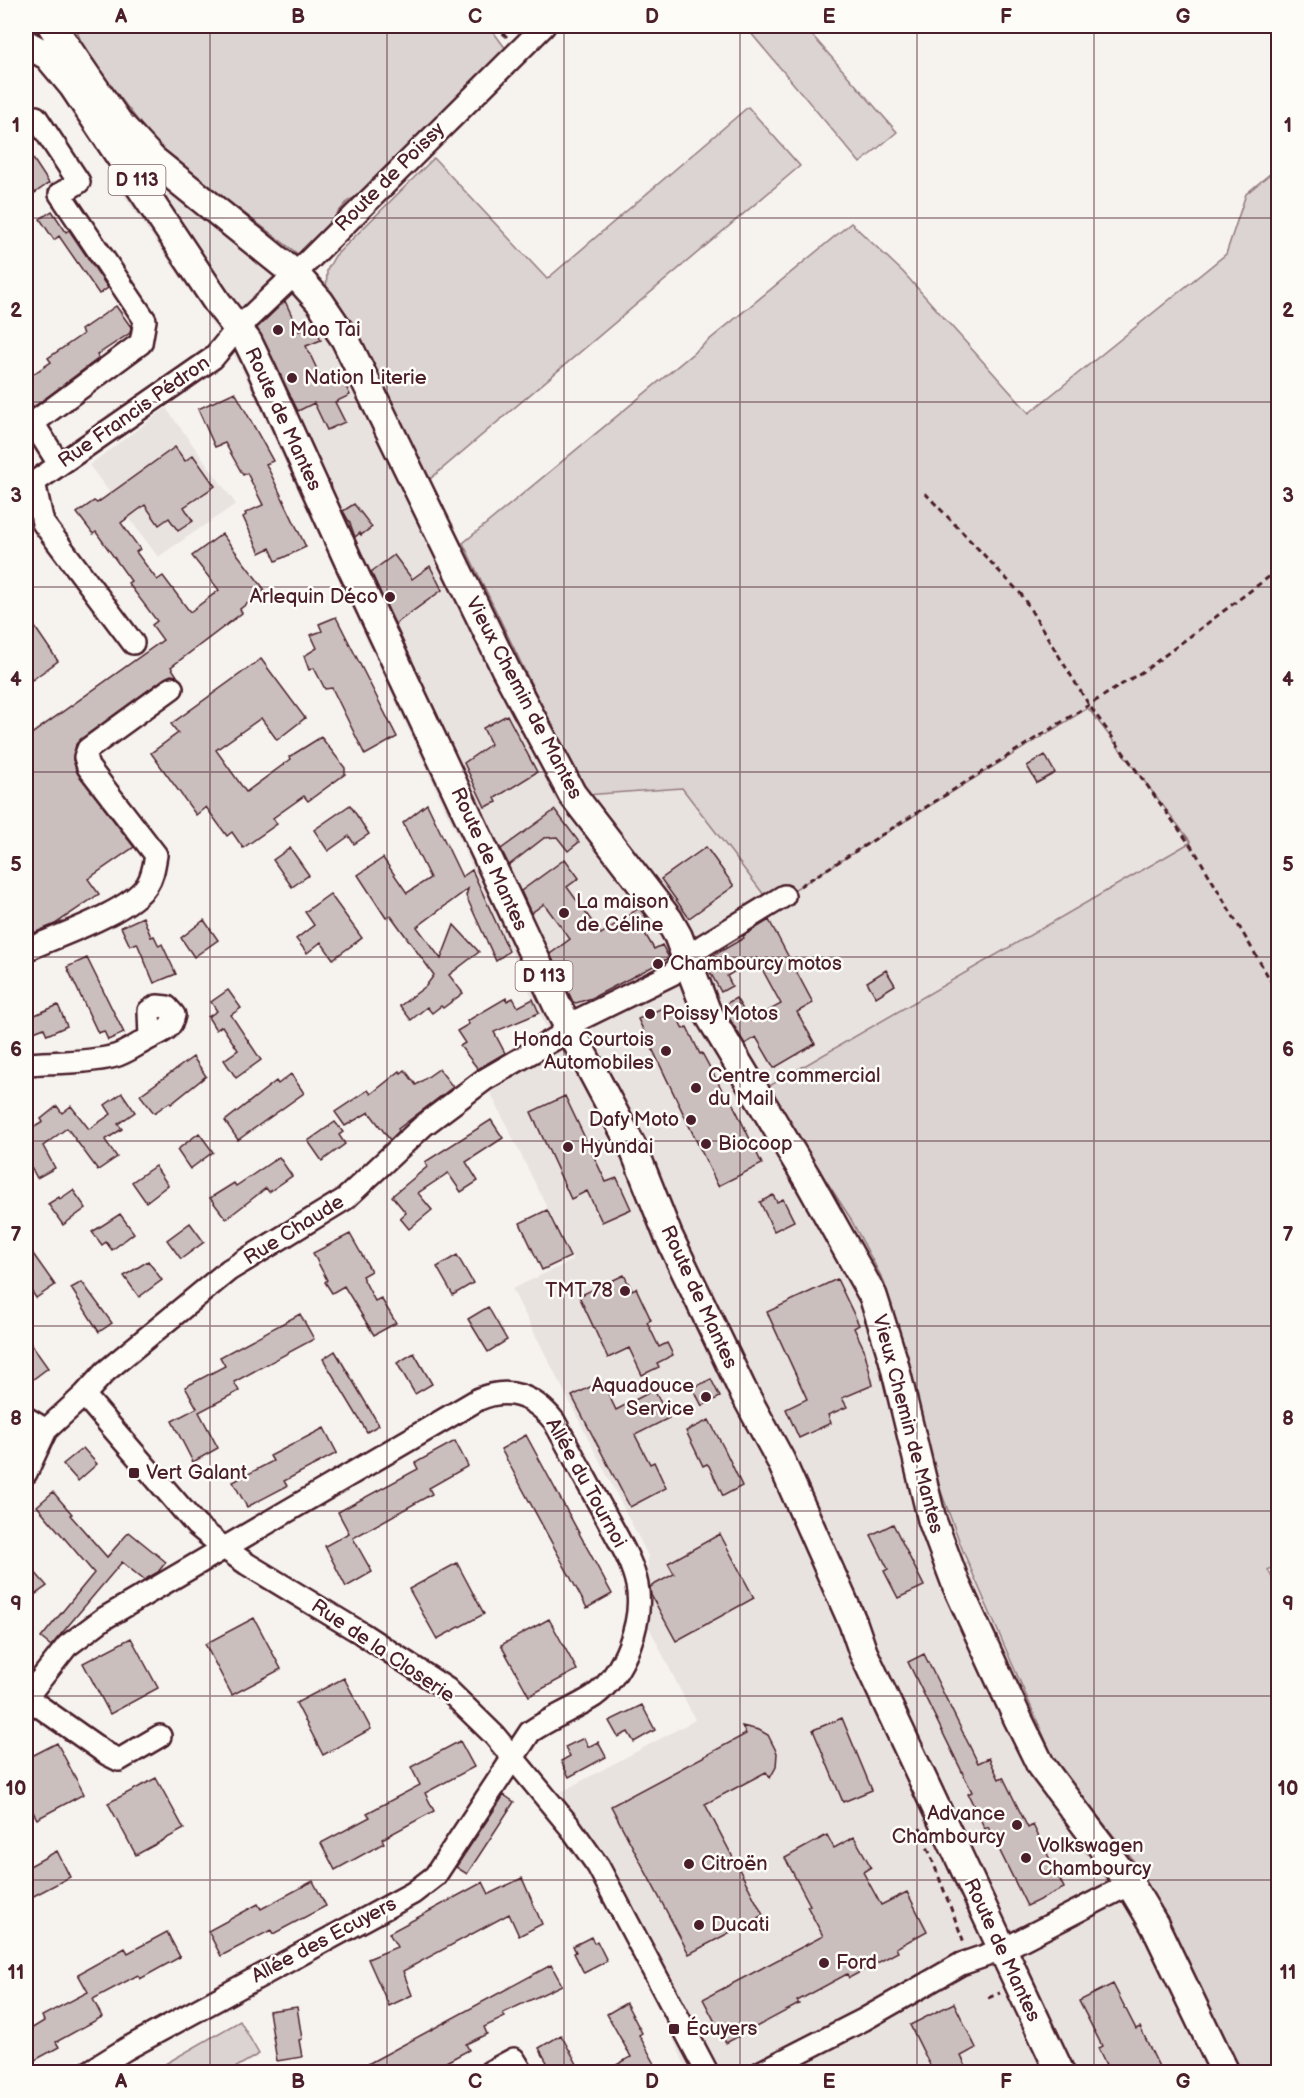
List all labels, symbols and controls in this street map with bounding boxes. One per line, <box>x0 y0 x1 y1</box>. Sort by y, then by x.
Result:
text: A <box>114 5 128 29</box>
text: B <box>291 5 305 29</box>
text: C <box>468 5 482 29</box>
text: D <box>645 5 659 29</box>
text: E <box>823 5 836 29</box>
text: F <box>1000 5 1012 29</box>
text: G <box>1176 5 1191 29</box>
text: 1 <box>12 114 20 138</box>
text: 1 <box>1284 114 1292 138</box>
street label: Route de Poissy <box>330 117 450 237</box>
road number: D 113 <box>108 165 166 195</box>
text: 2 <box>10 299 22 323</box>
text: 2 <box>1282 299 1294 323</box>
place label: Mao Tai <box>290 318 361 342</box>
marker: Mao Tai <box>271 323 285 337</box>
street label: Route de Mantes <box>239 344 327 494</box>
street label: Rue Francis Pédron <box>54 351 214 473</box>
place label: Nation Literie <box>304 366 427 390</box>
marker: Nation Literie <box>285 371 299 385</box>
text: 3 <box>10 484 22 508</box>
text: 3 <box>1282 484 1294 508</box>
place label: Arlequin Déco <box>250 585 378 609</box>
marker: Arlequin Déco <box>383 590 397 604</box>
street label: Vieux Chemin de Mantes <box>460 593 588 803</box>
text: 4 <box>10 668 22 692</box>
text: 4 <box>1282 668 1294 692</box>
street label: Route de Mantes <box>445 784 533 934</box>
text: 5 <box>10 853 22 877</box>
text: 5 <box>1282 853 1294 877</box>
place label: La maison de Céline <box>576 890 669 937</box>
marker: La maison de Céline <box>557 906 571 920</box>
place label: Chambourcy motos <box>670 952 842 976</box>
marker: Chambourcy motos <box>651 957 665 971</box>
road number: D 113 <box>516 961 572 991</box>
place label: Poissy Motos <box>662 1002 778 1026</box>
marker: Poissy Motos <box>643 1007 657 1021</box>
place label: Honda Courtois Automobiles <box>513 1028 654 1075</box>
text: 6 <box>10 1038 22 1062</box>
text: 6 <box>1282 1038 1294 1062</box>
marker: Honda Courtois Automobiles <box>659 1044 673 1058</box>
place label: Centre commercial du Mail <box>708 1064 880 1111</box>
marker: Centre commercial du Mail <box>689 1081 703 1095</box>
place label: Dafy Moto <box>589 1108 679 1132</box>
marker: Dafy Moto <box>684 1113 698 1127</box>
place label: Biocoop <box>718 1132 793 1156</box>
place label: Hyundai <box>580 1135 654 1159</box>
marker: Biocoop <box>699 1137 713 1151</box>
marker: Hyundai <box>561 1140 575 1154</box>
street label: Rue Chaude <box>239 1190 349 1270</box>
street label: Route de Mantes <box>655 1222 743 1372</box>
text: 7 <box>10 1223 22 1247</box>
text: 7 <box>1282 1223 1294 1247</box>
place label: TMT 78 <box>545 1279 613 1303</box>
marker: TMT 78 <box>618 1284 632 1298</box>
street label: Vieux Chemin de Mantes <box>867 1312 949 1536</box>
place label: Aquadouce Service <box>592 1374 694 1421</box>
marker: Aquadouce Service <box>699 1390 713 1404</box>
text: 8 <box>10 1407 22 1431</box>
text: 8 <box>1282 1407 1294 1431</box>
street label: Allée du Tournoi <box>540 1414 632 1552</box>
place label: Vert Galant <box>146 1461 247 1485</box>
marker: Vert Galant <box>127 1466 141 1480</box>
text: 9 <box>10 1592 22 1616</box>
text: 9 <box>1282 1592 1294 1616</box>
street label: Rue de la Closerie <box>307 1594 459 1708</box>
text: 10 <box>6 1777 26 1801</box>
text: 10 <box>1278 1777 1298 1801</box>
place label: Advance Chambourcy <box>892 1802 1005 1849</box>
marker: Advance Chambourcy <box>1010 1818 1024 1832</box>
place label: Volkswagen Chambourcy <box>1038 1834 1151 1881</box>
marker: Volkswagen Chambourcy <box>1019 1851 1033 1865</box>
place label: Citroën <box>701 1852 768 1876</box>
marker: Citroën <box>682 1857 696 1871</box>
street label: Route de Mantes <box>958 1875 1046 2025</box>
street label: Allée des Ecuyers <box>247 1892 401 1988</box>
place label: Ducati <box>711 1913 770 1937</box>
marker: Ducati <box>692 1918 706 1932</box>
place label: Ford <box>836 1951 877 1975</box>
marker: Ford <box>817 1956 831 1970</box>
text: 11 <box>8 1961 24 1985</box>
text: 11 <box>1280 1961 1296 1985</box>
place label: Écuyers <box>686 2016 757 2041</box>
marker: Écuyers <box>667 2022 681 2036</box>
text: A <box>114 2070 128 2094</box>
text: B <box>291 2070 305 2094</box>
text: C <box>468 2070 482 2094</box>
text: D <box>645 2070 659 2094</box>
text: E <box>823 2070 836 2094</box>
text: F <box>1000 2070 1012 2094</box>
text: G <box>1176 2070 1191 2094</box>

